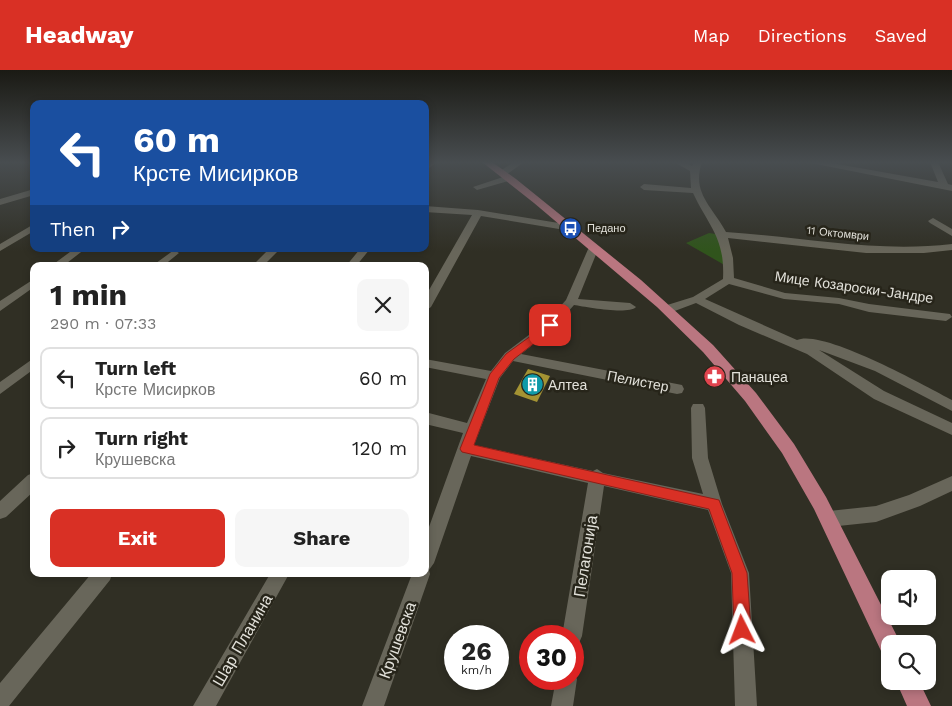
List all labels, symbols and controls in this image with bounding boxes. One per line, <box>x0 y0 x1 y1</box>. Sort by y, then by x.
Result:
text: Headway <box>25 21 134 49</box>
text: Map <box>693 25 730 46</box>
text: Directions <box>758 25 847 46</box>
text: Saved <box>875 25 927 46</box>
text: 60 m <box>133 119 220 161</box>
icon: left <box>50 120 115 185</box>
text: Крсте Мисирков <box>133 161 299 186</box>
icon: right <box>106 215 134 243</box>
bus stop icon: Педано <box>559 216 583 240</box>
text: Then <box>50 218 96 241</box>
place label: Педано <box>587 222 626 235</box>
street label: 11 Октомври <box>806 224 870 243</box>
street label: Мице Козароски-Јандре <box>774 268 934 306</box>
text: 1 min <box>50 277 127 312</box>
button: close <box>357 279 409 331</box>
pin <box>529 304 571 346</box>
icon: arrive <box>536 311 564 339</box>
text: 290 m · 07:33 <box>50 314 156 333</box>
text: Turn left <box>95 357 176 380</box>
icon: left <box>52 364 80 392</box>
pharmacy icon: Панацеа <box>703 365 727 389</box>
text: 60 m <box>359 367 407 390</box>
street label: Пелистер <box>606 367 670 395</box>
place label: Панацеа <box>731 369 788 385</box>
building icon: Алтеа <box>520 373 544 397</box>
place label: Алтеа <box>548 377 588 393</box>
text: Крсте Мисирков <box>95 380 215 399</box>
text: Turn right <box>95 427 188 450</box>
icon: right <box>52 434 80 462</box>
text: 120 m <box>352 437 407 460</box>
text: Крушевска <box>95 450 175 469</box>
button: Exit <box>50 509 225 567</box>
button: Share <box>235 509 409 567</box>
street label: Пелагонија <box>570 514 601 598</box>
map controls <box>881 570 936 690</box>
button: sound <box>881 570 936 625</box>
street label: Шар Планина <box>208 591 276 690</box>
street label: Крушевска <box>375 599 420 681</box>
position arrow <box>715 603 767 655</box>
speed limit sign: 30 <box>519 625 584 690</box>
button: search <box>881 635 936 690</box>
text: 26 <box>461 637 492 666</box>
text: km/h <box>461 663 492 677</box>

